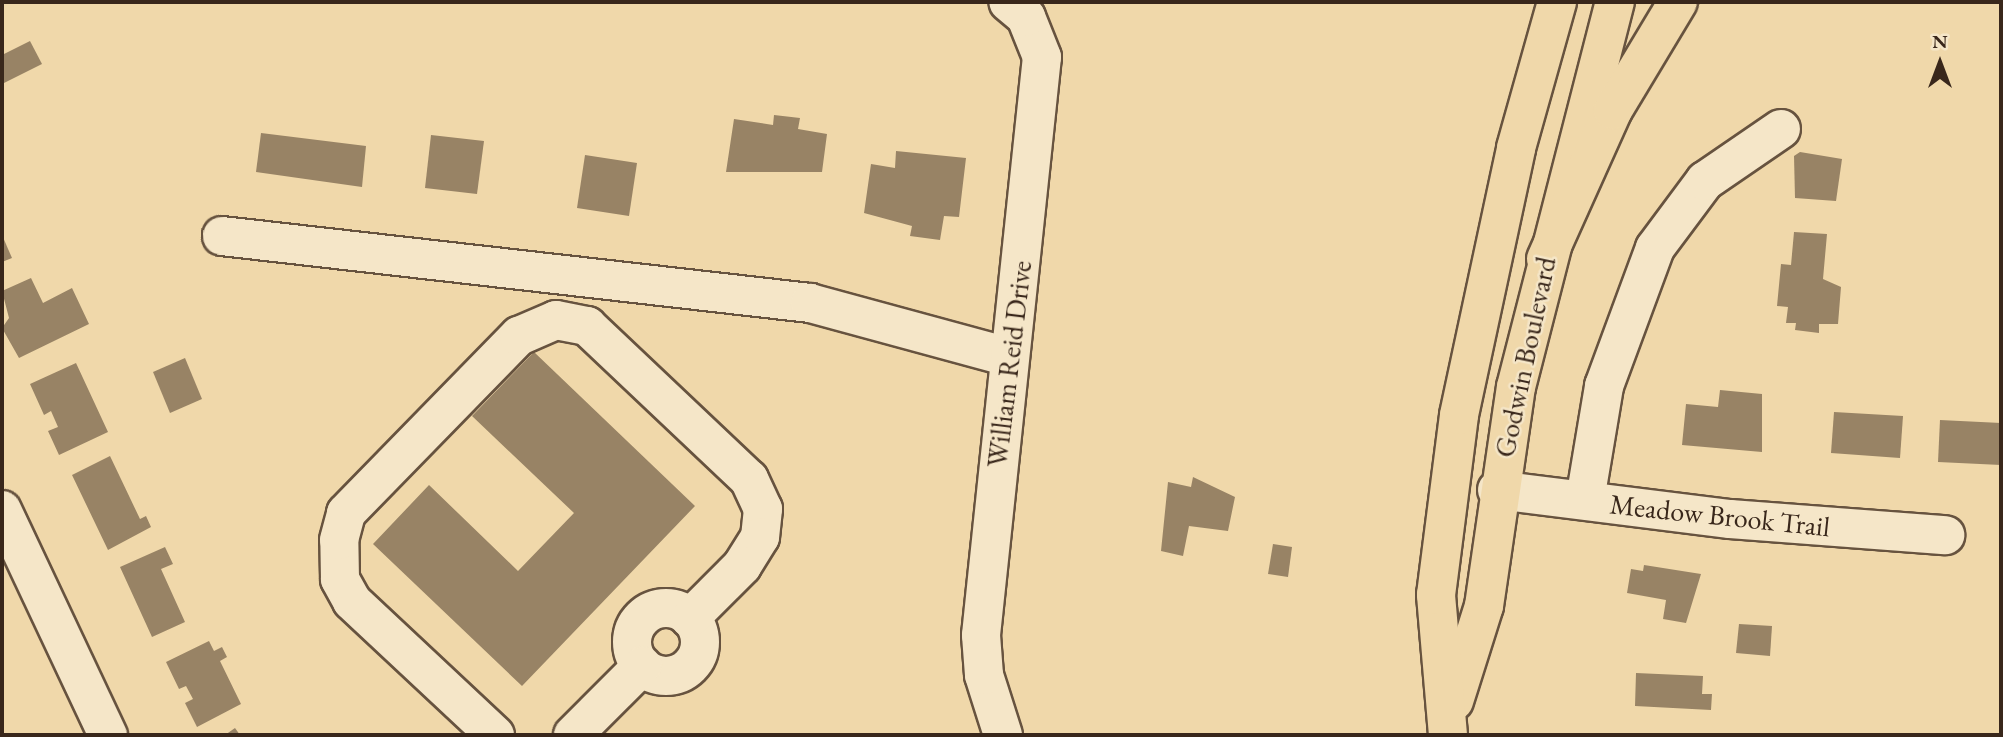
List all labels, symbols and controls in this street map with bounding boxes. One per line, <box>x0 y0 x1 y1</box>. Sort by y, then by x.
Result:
north arrow <box>1905 28 1975 98</box>
text: N <box>1932 29 1948 54</box>
street label: Godwin Boulevard <box>1487 254 1563 460</box>
street label: William Reid Drive <box>980 259 1038 469</box>
street label: Meadow Brook Trail <box>1608 487 1832 543</box>

